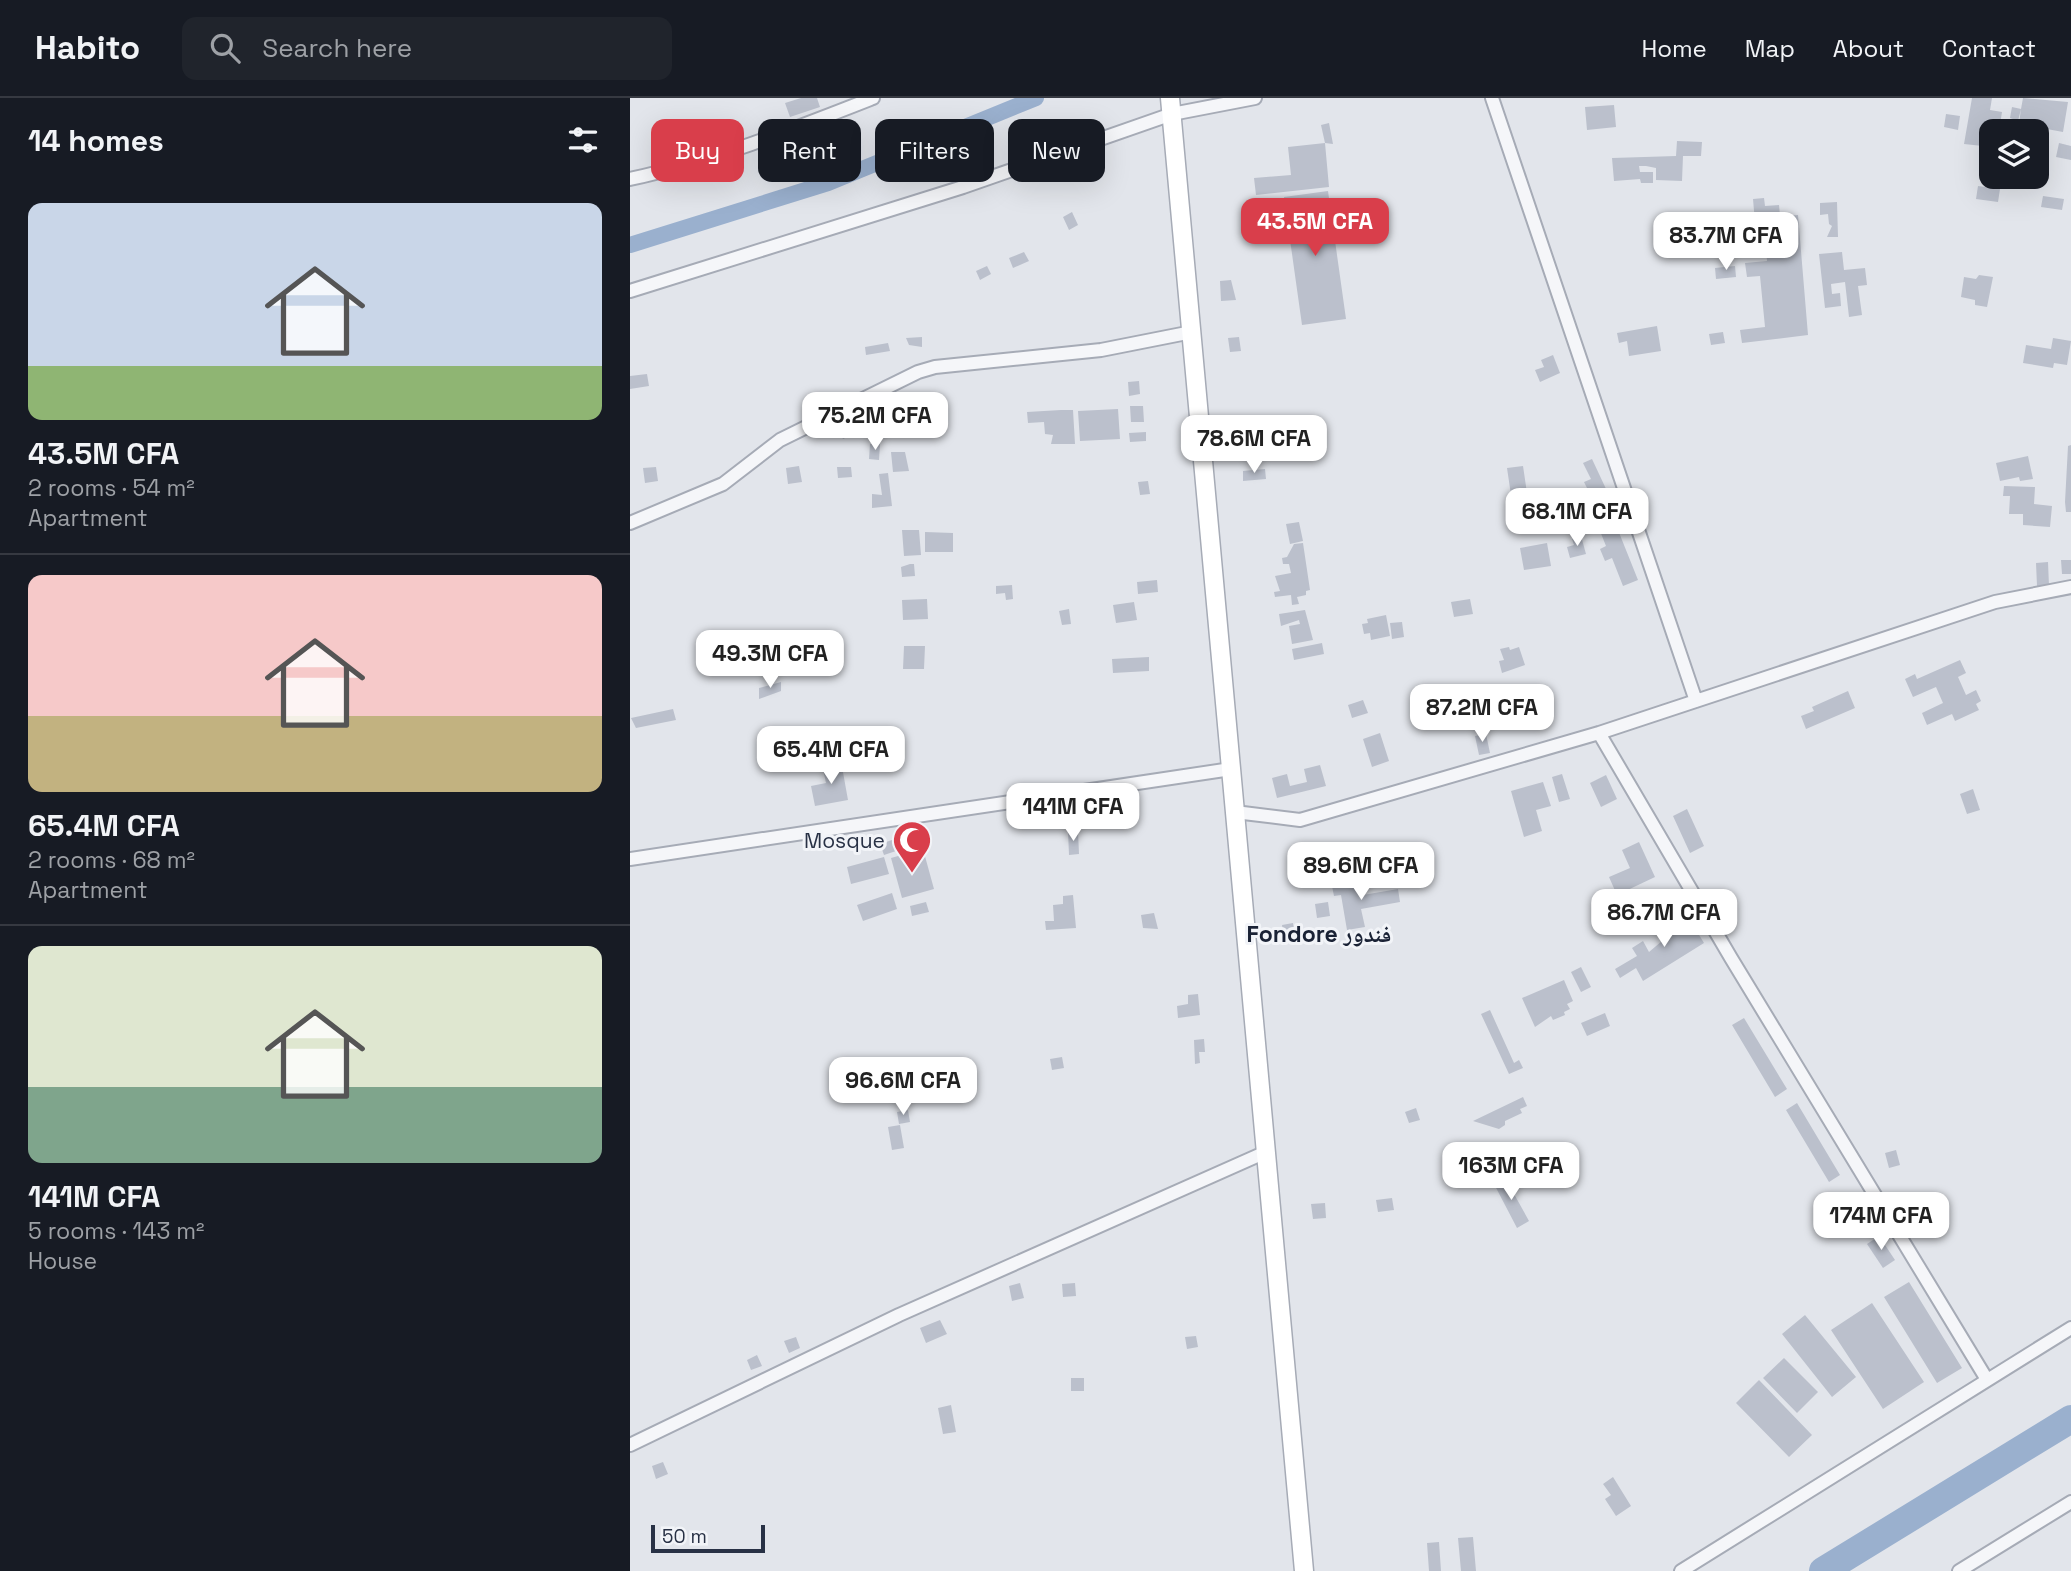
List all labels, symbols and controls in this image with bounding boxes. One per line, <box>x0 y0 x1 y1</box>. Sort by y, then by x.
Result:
search box <box>182 17 672 80</box>
text: Habito <box>35 27 140 69</box>
icon: search <box>206 29 244 67</box>
text: Search here <box>262 31 412 65</box>
text: Home <box>1641 33 1707 64</box>
text: Map <box>1745 33 1795 64</box>
text: About <box>1833 33 1904 64</box>
text: Contact <box>1942 33 2036 64</box>
chip: Buy <box>651 119 744 182</box>
chip: Rent <box>758 119 861 182</box>
chip: Filters <box>875 119 994 182</box>
chip: New <box>1008 119 1105 182</box>
map controls <box>1979 119 2049 189</box>
button: layers <box>1979 119 2049 189</box>
text: 14 homes <box>28 121 164 160</box>
icon: filters <box>564 121 602 159</box>
pin: 43.5M CFA <box>1235 198 1395 258</box>
text: 43.5M CFA <box>1257 206 1373 236</box>
pin: 83.7M CFA <box>1646 212 1806 272</box>
text: 83.7M CFA <box>1669 220 1783 250</box>
icon: home <box>252 248 378 374</box>
pin: 75.2M CFA <box>795 392 955 452</box>
text: 75.2M CFA <box>818 400 932 430</box>
pin: 78.6M CFA <box>1174 416 1334 475</box>
text: 78.6M CFA <box>1197 423 1311 453</box>
text: 43.5M CFA <box>28 434 179 473</box>
text: 2 rooms · 54 m² <box>28 473 195 503</box>
pin: 68.1M CFA <box>1497 489 1657 548</box>
text: 68.1M CFA <box>1522 496 1632 526</box>
text: Apartment <box>28 503 148 533</box>
icon: home <box>252 620 378 746</box>
pin: 49.3M CFA <box>690 630 850 690</box>
text: 49.3M CFA <box>712 638 828 668</box>
pin: 87.2M CFA <box>1402 684 1562 744</box>
text: 87.2M CFA <box>1426 692 1538 722</box>
pin: 65.4M CFA <box>751 726 911 786</box>
text: 65.4M CFA <box>773 734 889 764</box>
pin: 141M CFA <box>1001 784 1145 843</box>
text: 141M CFA <box>1022 791 1124 821</box>
text: 65.4M CFA <box>28 806 180 845</box>
mosque icon: Mosque <box>891 819 933 874</box>
place label: Mosque <box>804 827 885 854</box>
pin: 89.6M CFA <box>1281 842 1441 902</box>
text: 2 rooms · 68 m² <box>28 845 195 875</box>
text: 89.6M CFA <box>1303 850 1419 880</box>
text: Apartment <box>28 875 148 905</box>
pin: 86.7M CFA <box>1584 890 1744 949</box>
text: 86.7M CFA <box>1607 897 1721 927</box>
district label: Fondore فندور <box>1247 919 1391 949</box>
icon: home <box>252 991 378 1117</box>
pin: 96.6M CFA <box>823 1058 983 1117</box>
text: 96.6M CFA <box>845 1065 961 1095</box>
pin: 163M CFA <box>1439 1142 1583 1202</box>
text: 163M CFA <box>1458 1150 1564 1180</box>
text: 141M CFA <box>28 1177 160 1216</box>
pin: 174M CFA <box>1809 1192 1953 1252</box>
text: 174M CFA <box>1829 1200 1933 1230</box>
text: 5 rooms · 143 m² <box>28 1216 204 1246</box>
text: House <box>28 1246 97 1276</box>
scale bar <box>651 1522 765 1554</box>
text: 50 m <box>662 1524 707 1549</box>

